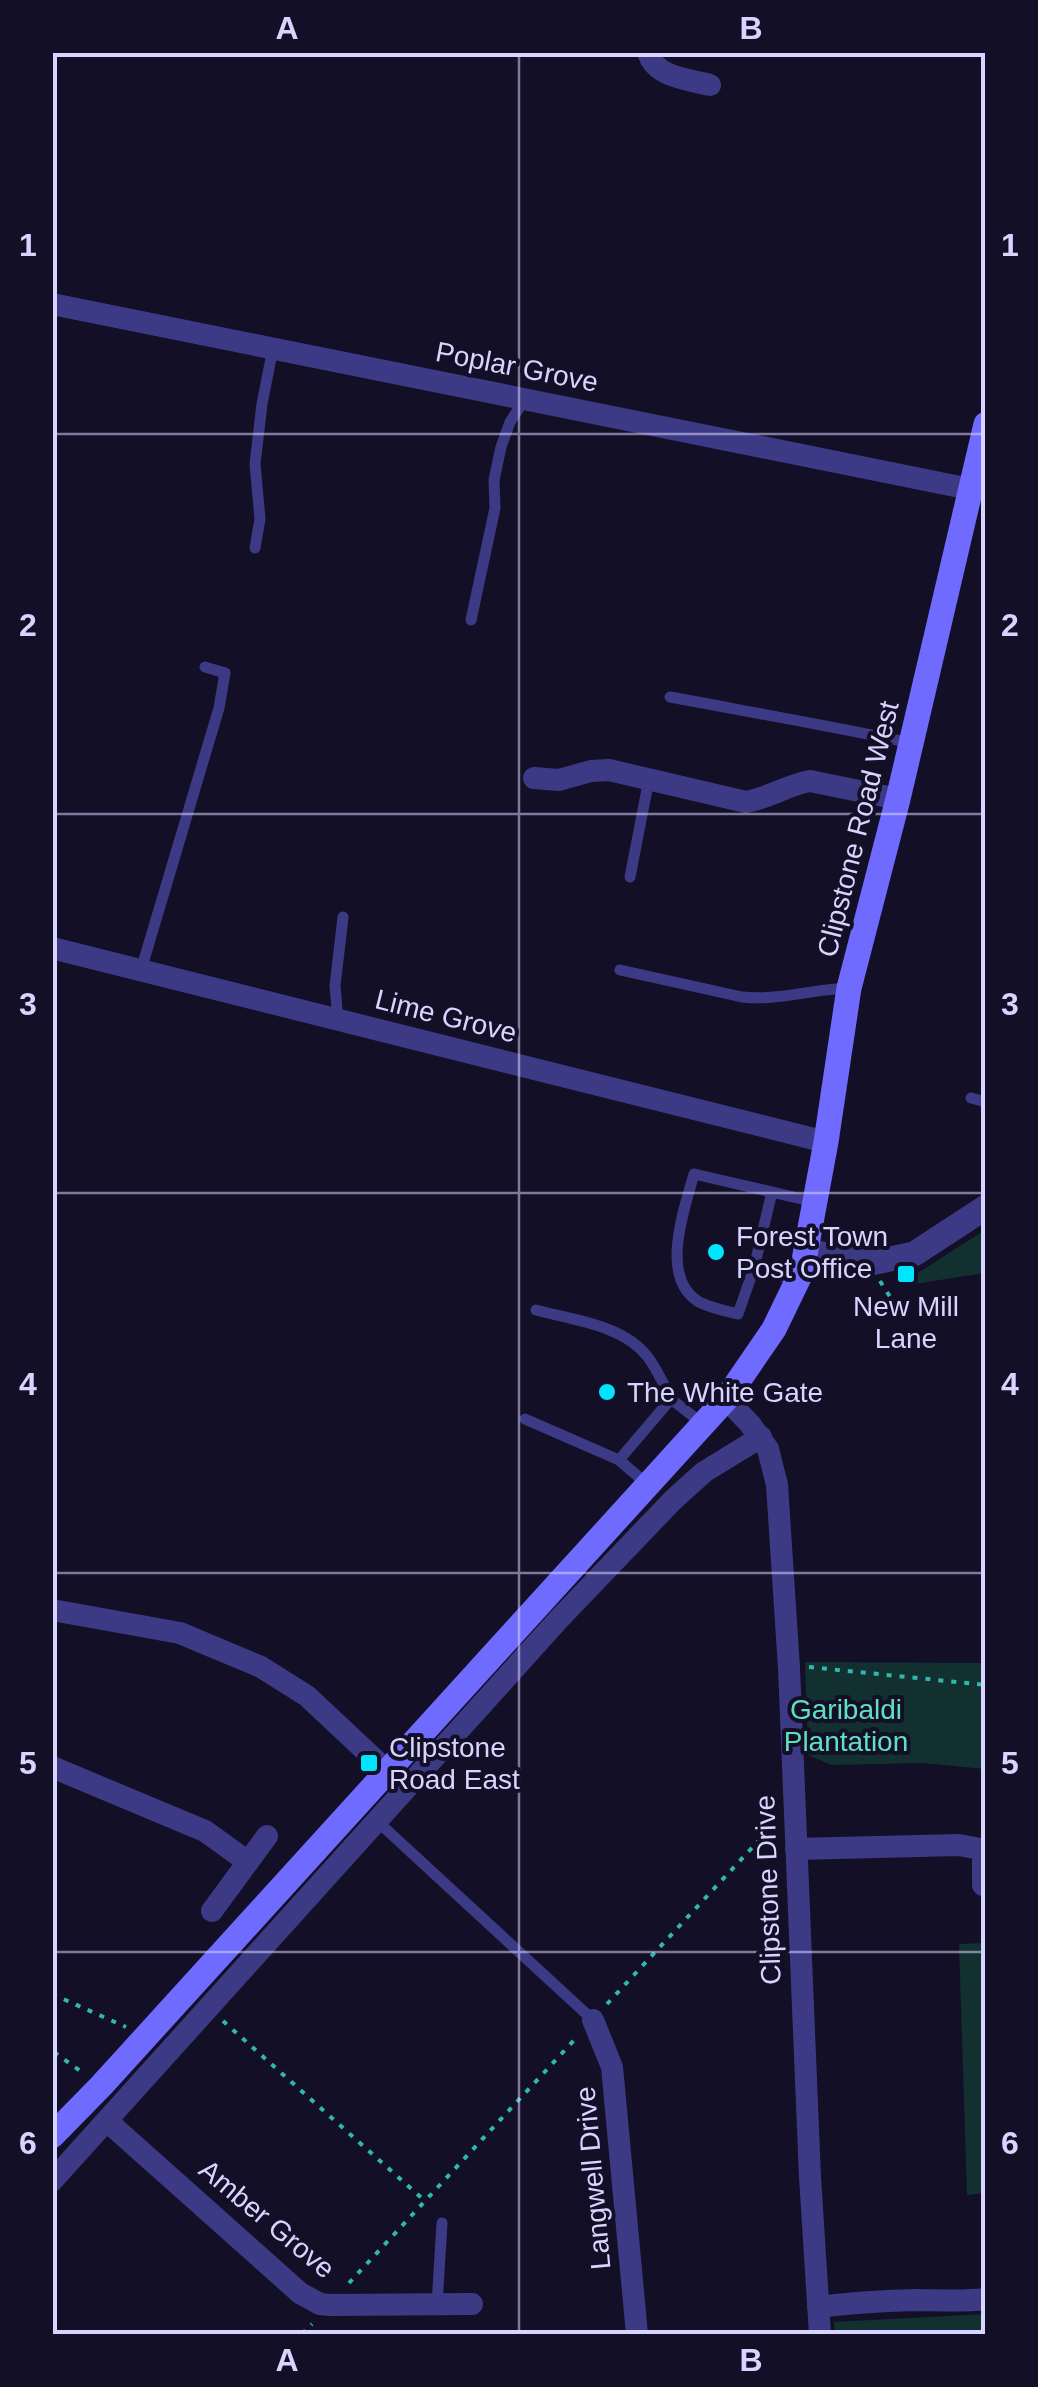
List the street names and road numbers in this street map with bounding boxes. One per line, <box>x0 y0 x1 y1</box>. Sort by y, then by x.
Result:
street label: Poplar Grove <box>433 336 601 398</box>
street label: Clipstone Road West <box>811 698 905 960</box>
street label: Lime Grove <box>372 983 520 1049</box>
street label: Clipstone Drive <box>749 1795 787 1985</box>
street label: Langwell Drive <box>570 2085 616 2271</box>
street label: Amber Grove <box>193 2154 341 2284</box>

